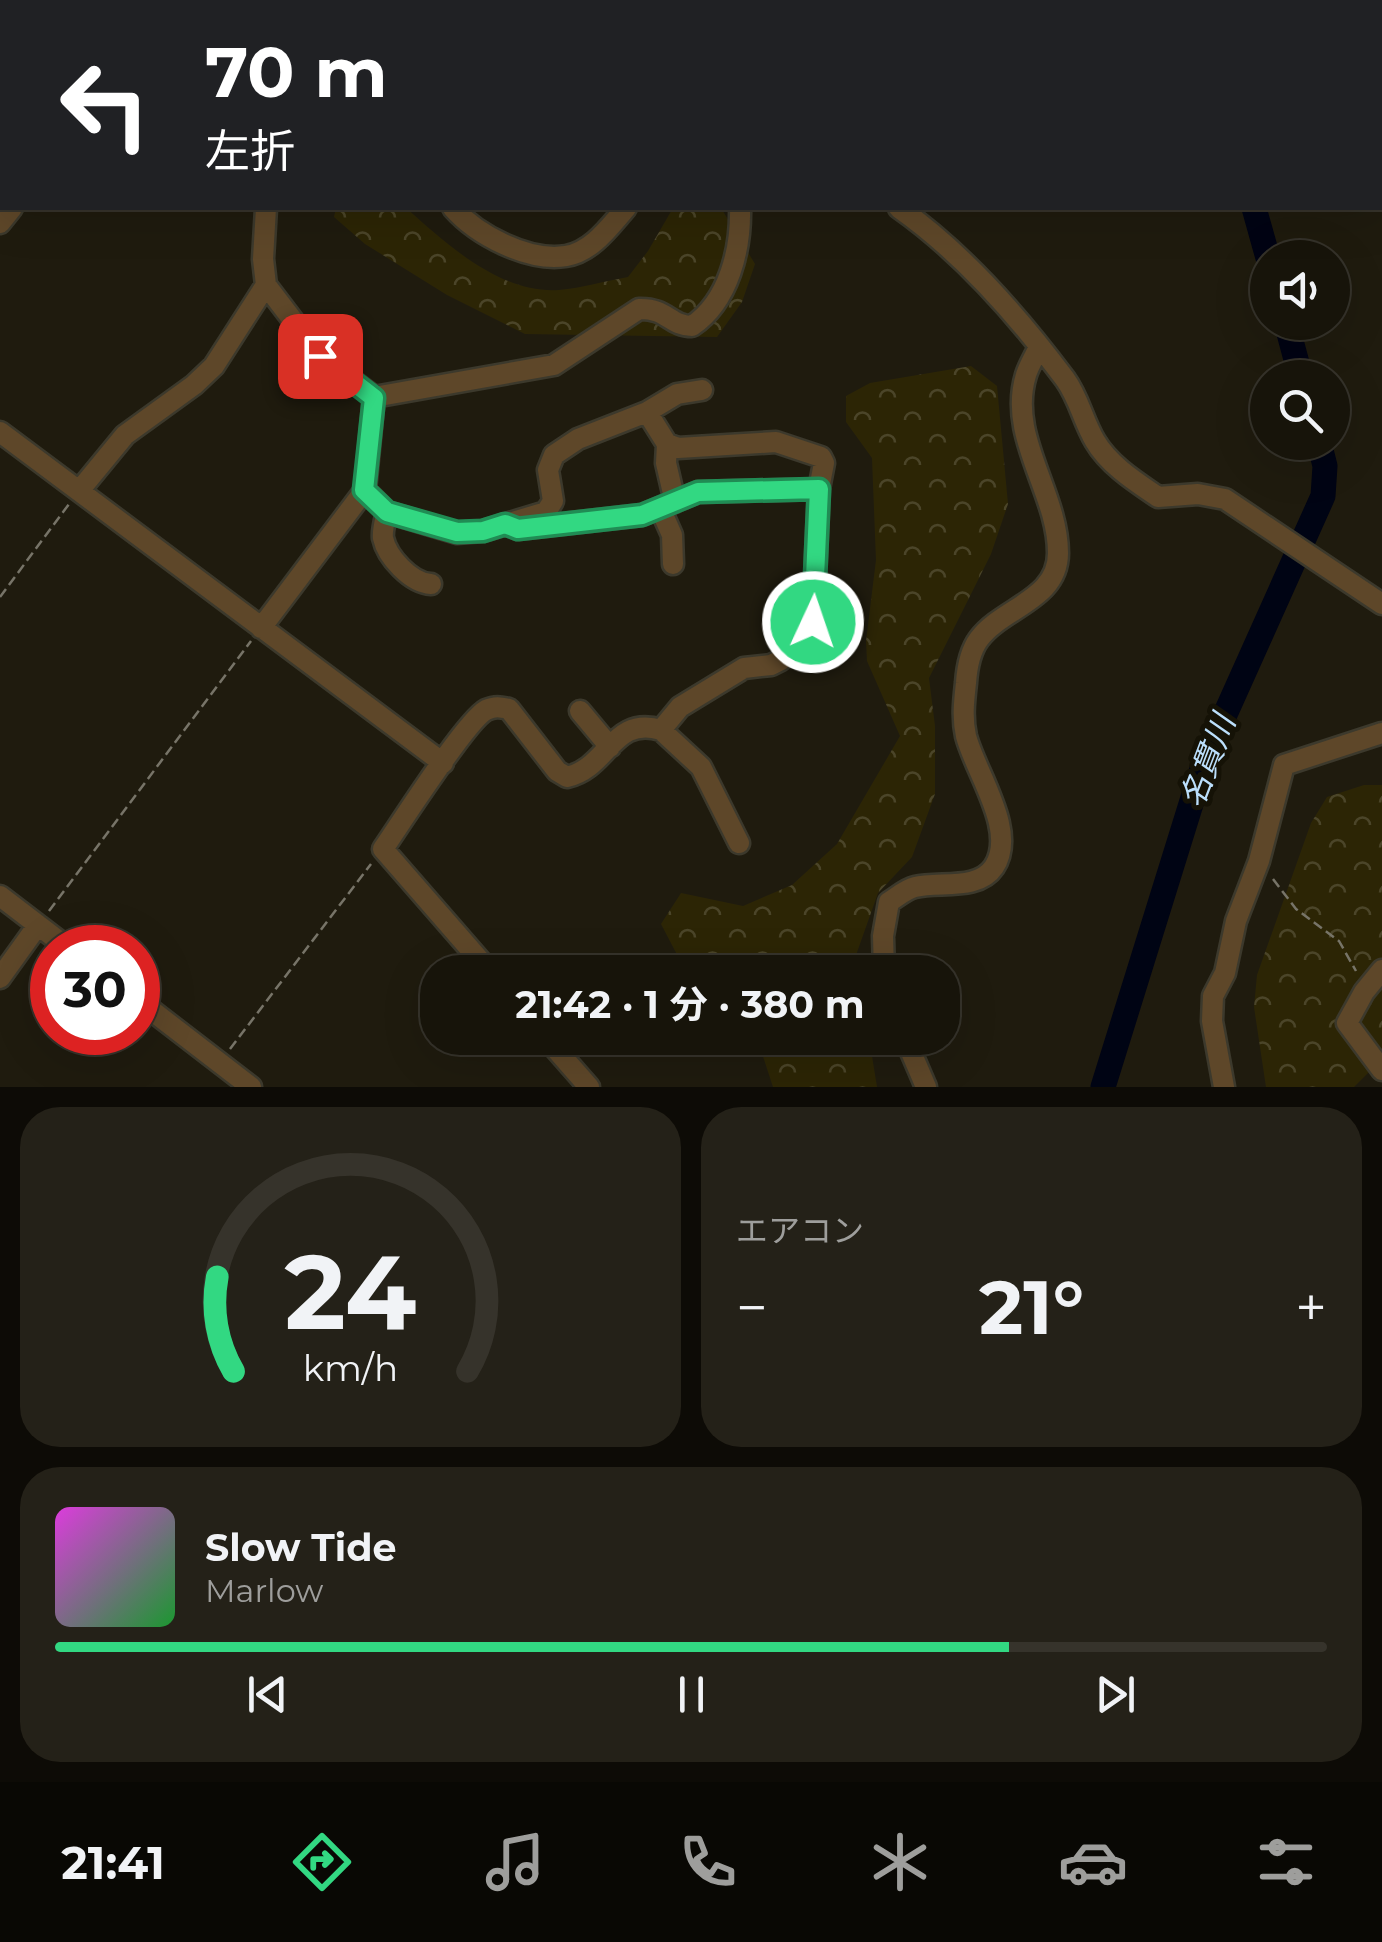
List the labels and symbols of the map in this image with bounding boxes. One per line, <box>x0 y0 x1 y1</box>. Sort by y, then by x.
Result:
pin <box>278 314 363 399</box>
position arrow <box>761 570 865 674</box>
water label: 名貫川 <box>1172 706 1244 813</box>
speed limit sign: 30 <box>30 925 160 1055</box>

